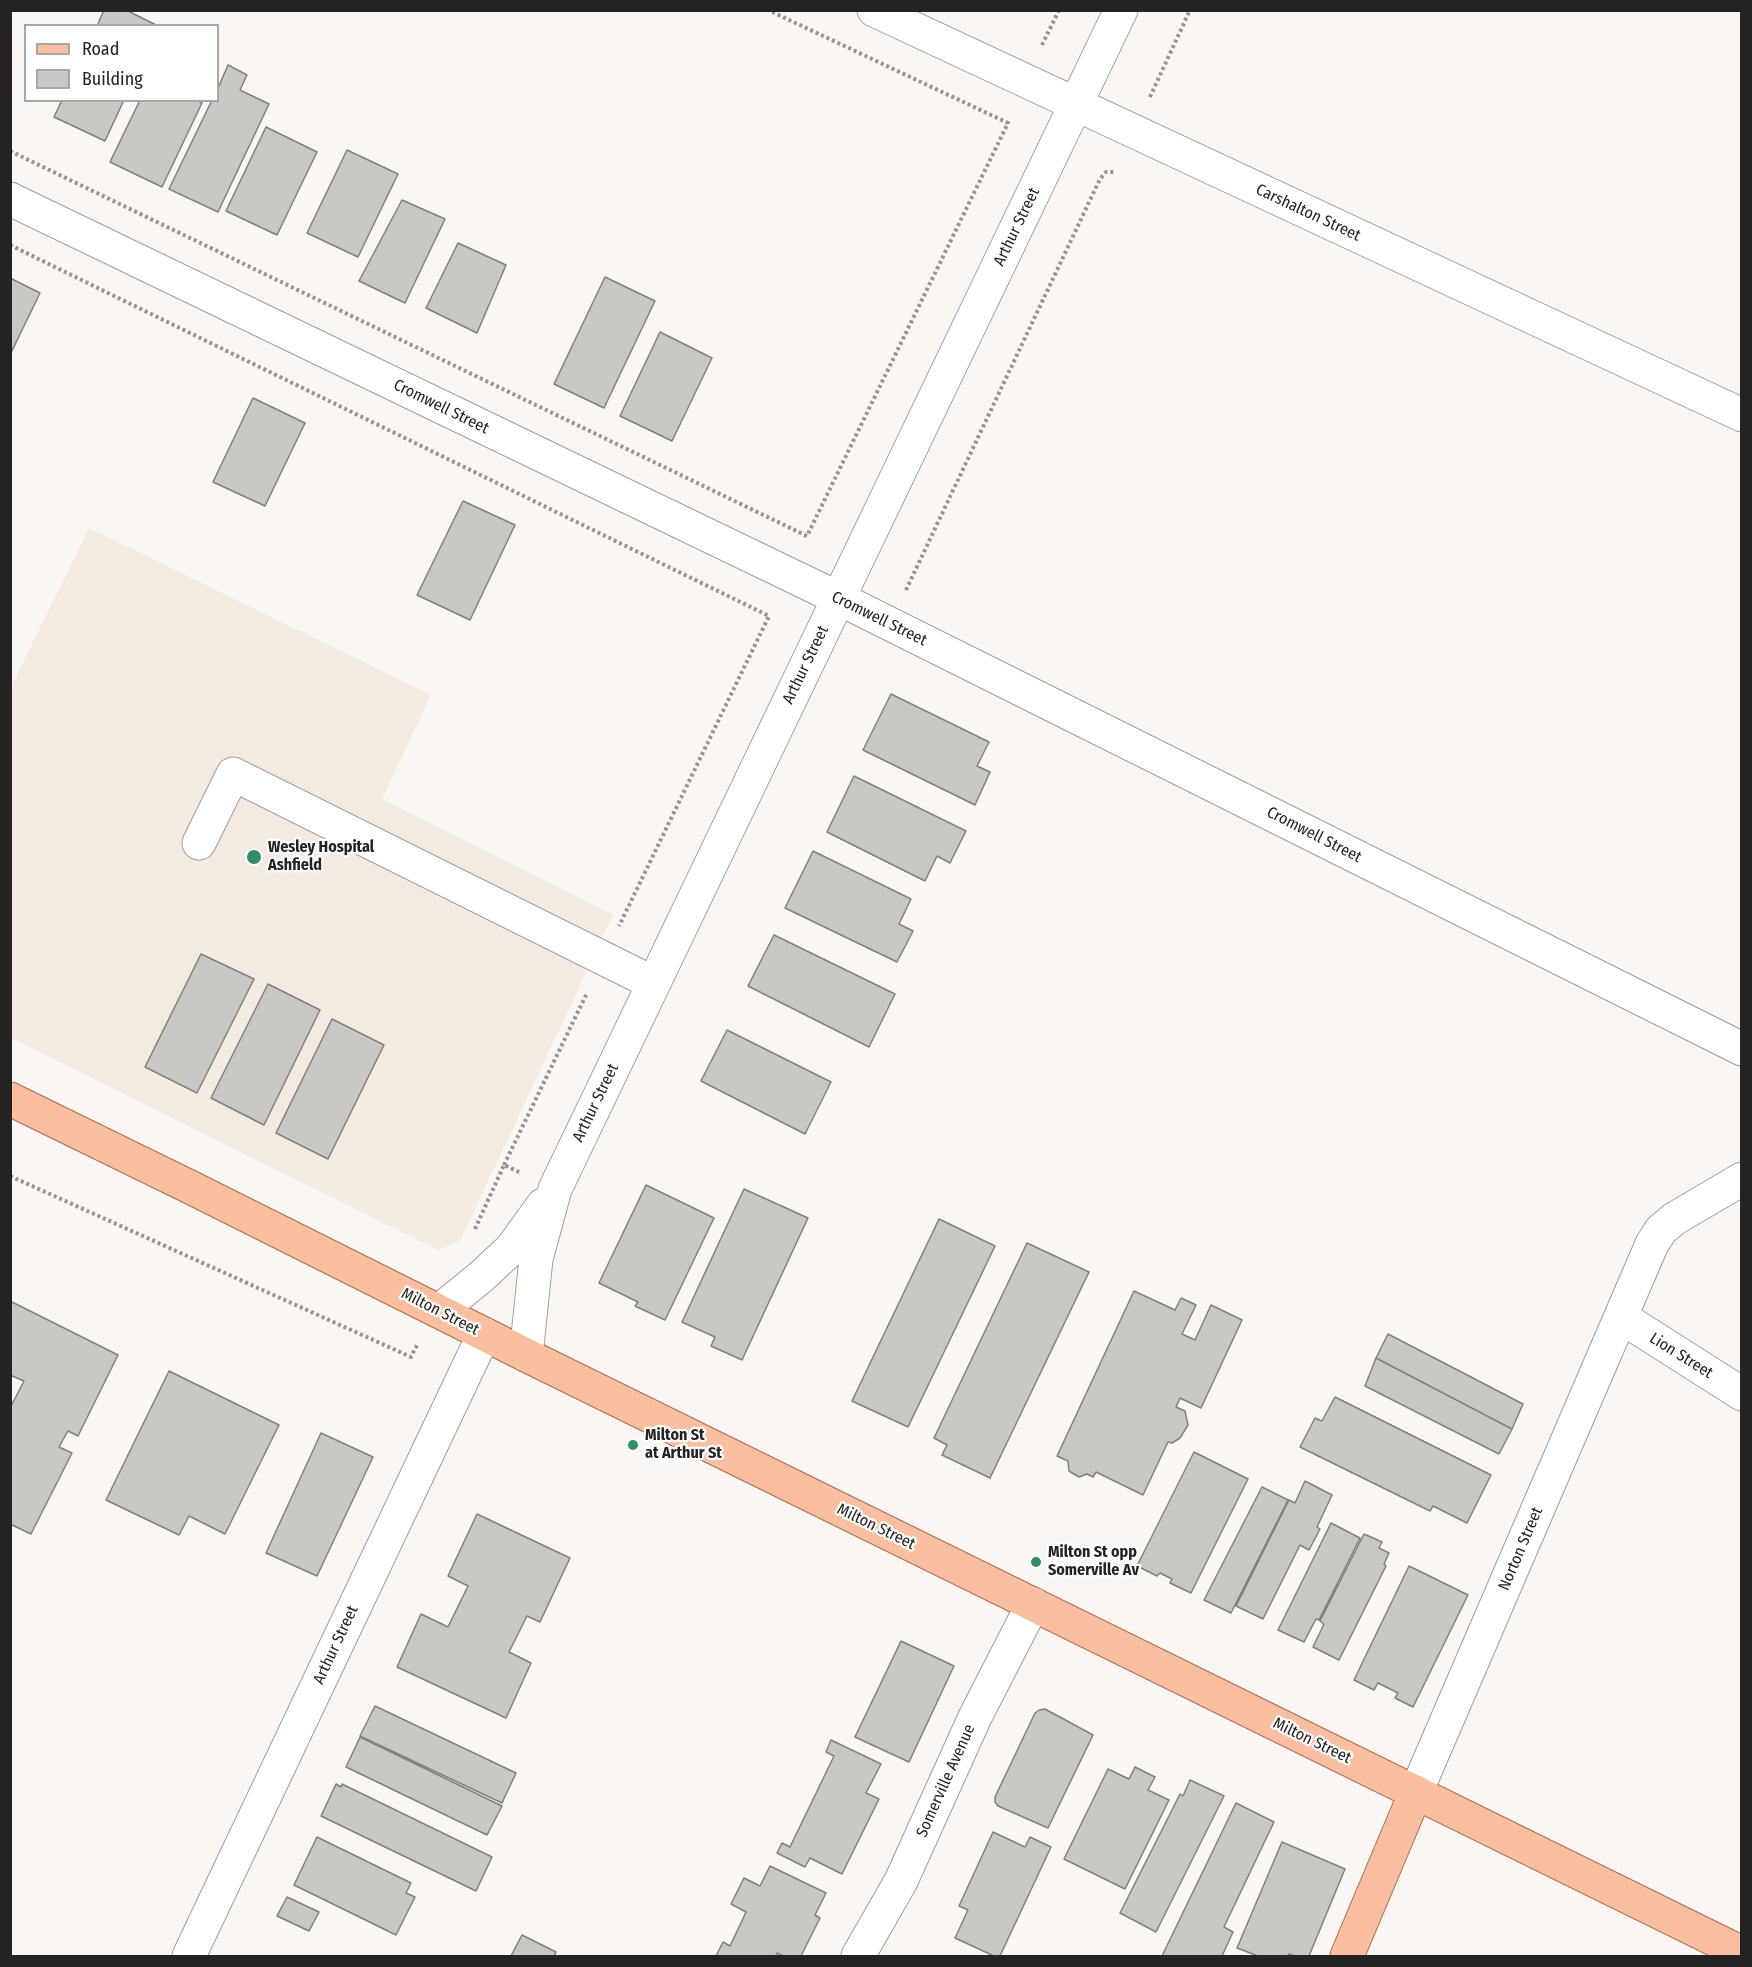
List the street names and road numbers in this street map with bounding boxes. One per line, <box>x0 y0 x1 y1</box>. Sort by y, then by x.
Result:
street label: Carshalton Street <box>1253 180 1363 246</box>
street label: Arthur Street <box>990 185 1044 269</box>
street label: Cromwell Street <box>390 376 492 438</box>
street label: Cromwell Street <box>828 588 930 650</box>
street label: Arthur Street <box>779 623 833 707</box>
street label: Cromwell Street <box>1263 803 1365 867</box>
street label: Arthur Street <box>569 1061 623 1145</box>
street label: Milton Street <box>398 1284 482 1340</box>
street label: Lion Street <box>1646 1329 1716 1383</box>
street label: Milton Street <box>834 1500 918 1554</box>
street label: Norton Street <box>1495 1504 1547 1594</box>
street label: Arthur Street <box>309 1603 363 1687</box>
street label: Milton Street <box>1270 1714 1354 1768</box>
street label: Somerville Avenue <box>913 1722 979 1840</box>

